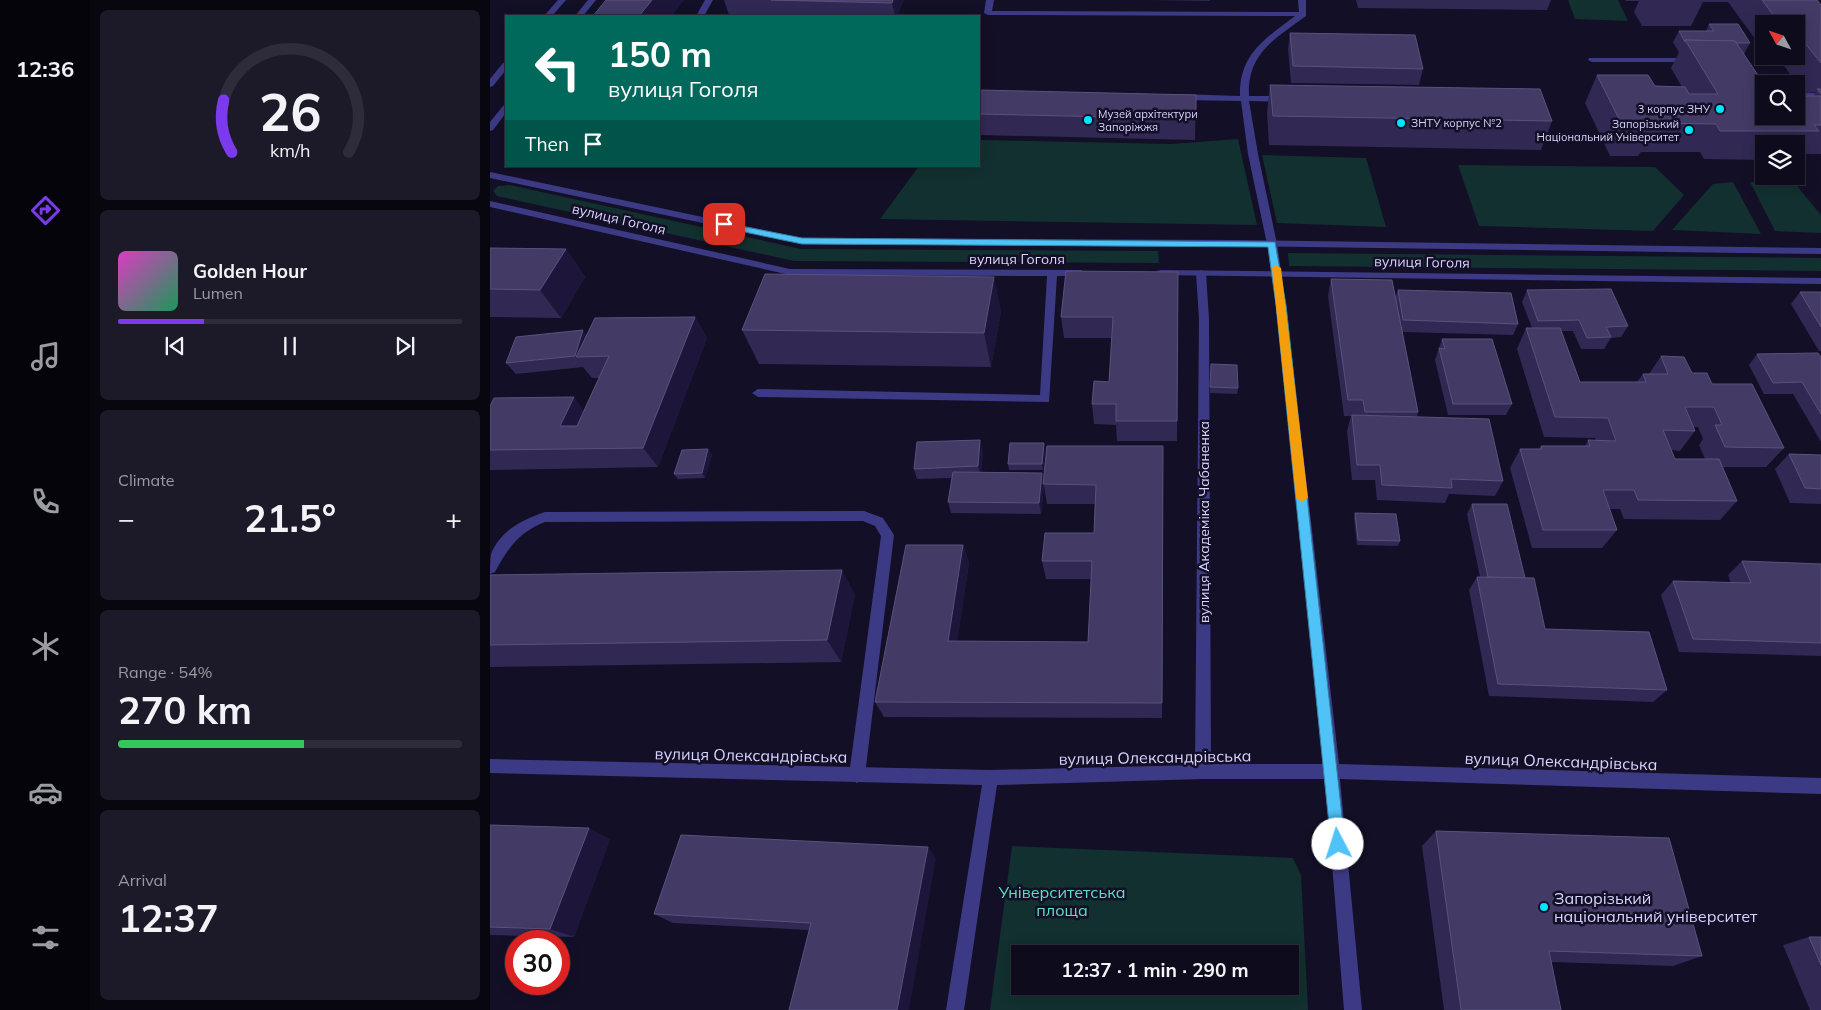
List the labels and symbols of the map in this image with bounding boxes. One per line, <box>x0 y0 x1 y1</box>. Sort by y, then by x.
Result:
north arrow <box>1755 15 1805 65</box>
place label: 3 корпус ЗНУ <box>1638 102 1711 116</box>
marker: 3 корпус ЗНУ <box>1714 103 1726 115</box>
place label: Музей архітектури Запоріжжя <box>1098 107 1198 134</box>
marker: Музей архітектури Запоріжжя <box>1082 114 1094 126</box>
place label: ЗНТУ корпус №2 <box>1411 116 1502 130</box>
marker: ЗНТУ корпус №2 <box>1395 117 1407 129</box>
place label: Запорізький Національний Університет <box>1537 117 1679 144</box>
marker: Запорізький Національний Університет <box>1683 124 1695 136</box>
street label: вулиця Гоголя <box>570 199 668 239</box>
pin <box>703 203 745 245</box>
street label: вулиця Гоголя <box>969 250 1065 268</box>
street label: вулиця Гоголя <box>1374 252 1470 272</box>
street label: вулиця Академіка Чабаненка <box>1195 421 1213 623</box>
street label: вулиця Олександрівська <box>654 743 848 767</box>
street label: вулиця Олександрівська <box>1058 745 1252 769</box>
street label: вулиця Олександрівська <box>1464 748 1658 774</box>
position arrow <box>1311 817 1363 869</box>
park label: Університетська площа <box>997 882 1126 920</box>
place label: Запорізький національний університет <box>1554 888 1758 926</box>
marker: Запорізький національний університет <box>1538 901 1550 913</box>
speed limit sign: 30 <box>505 930 570 995</box>

